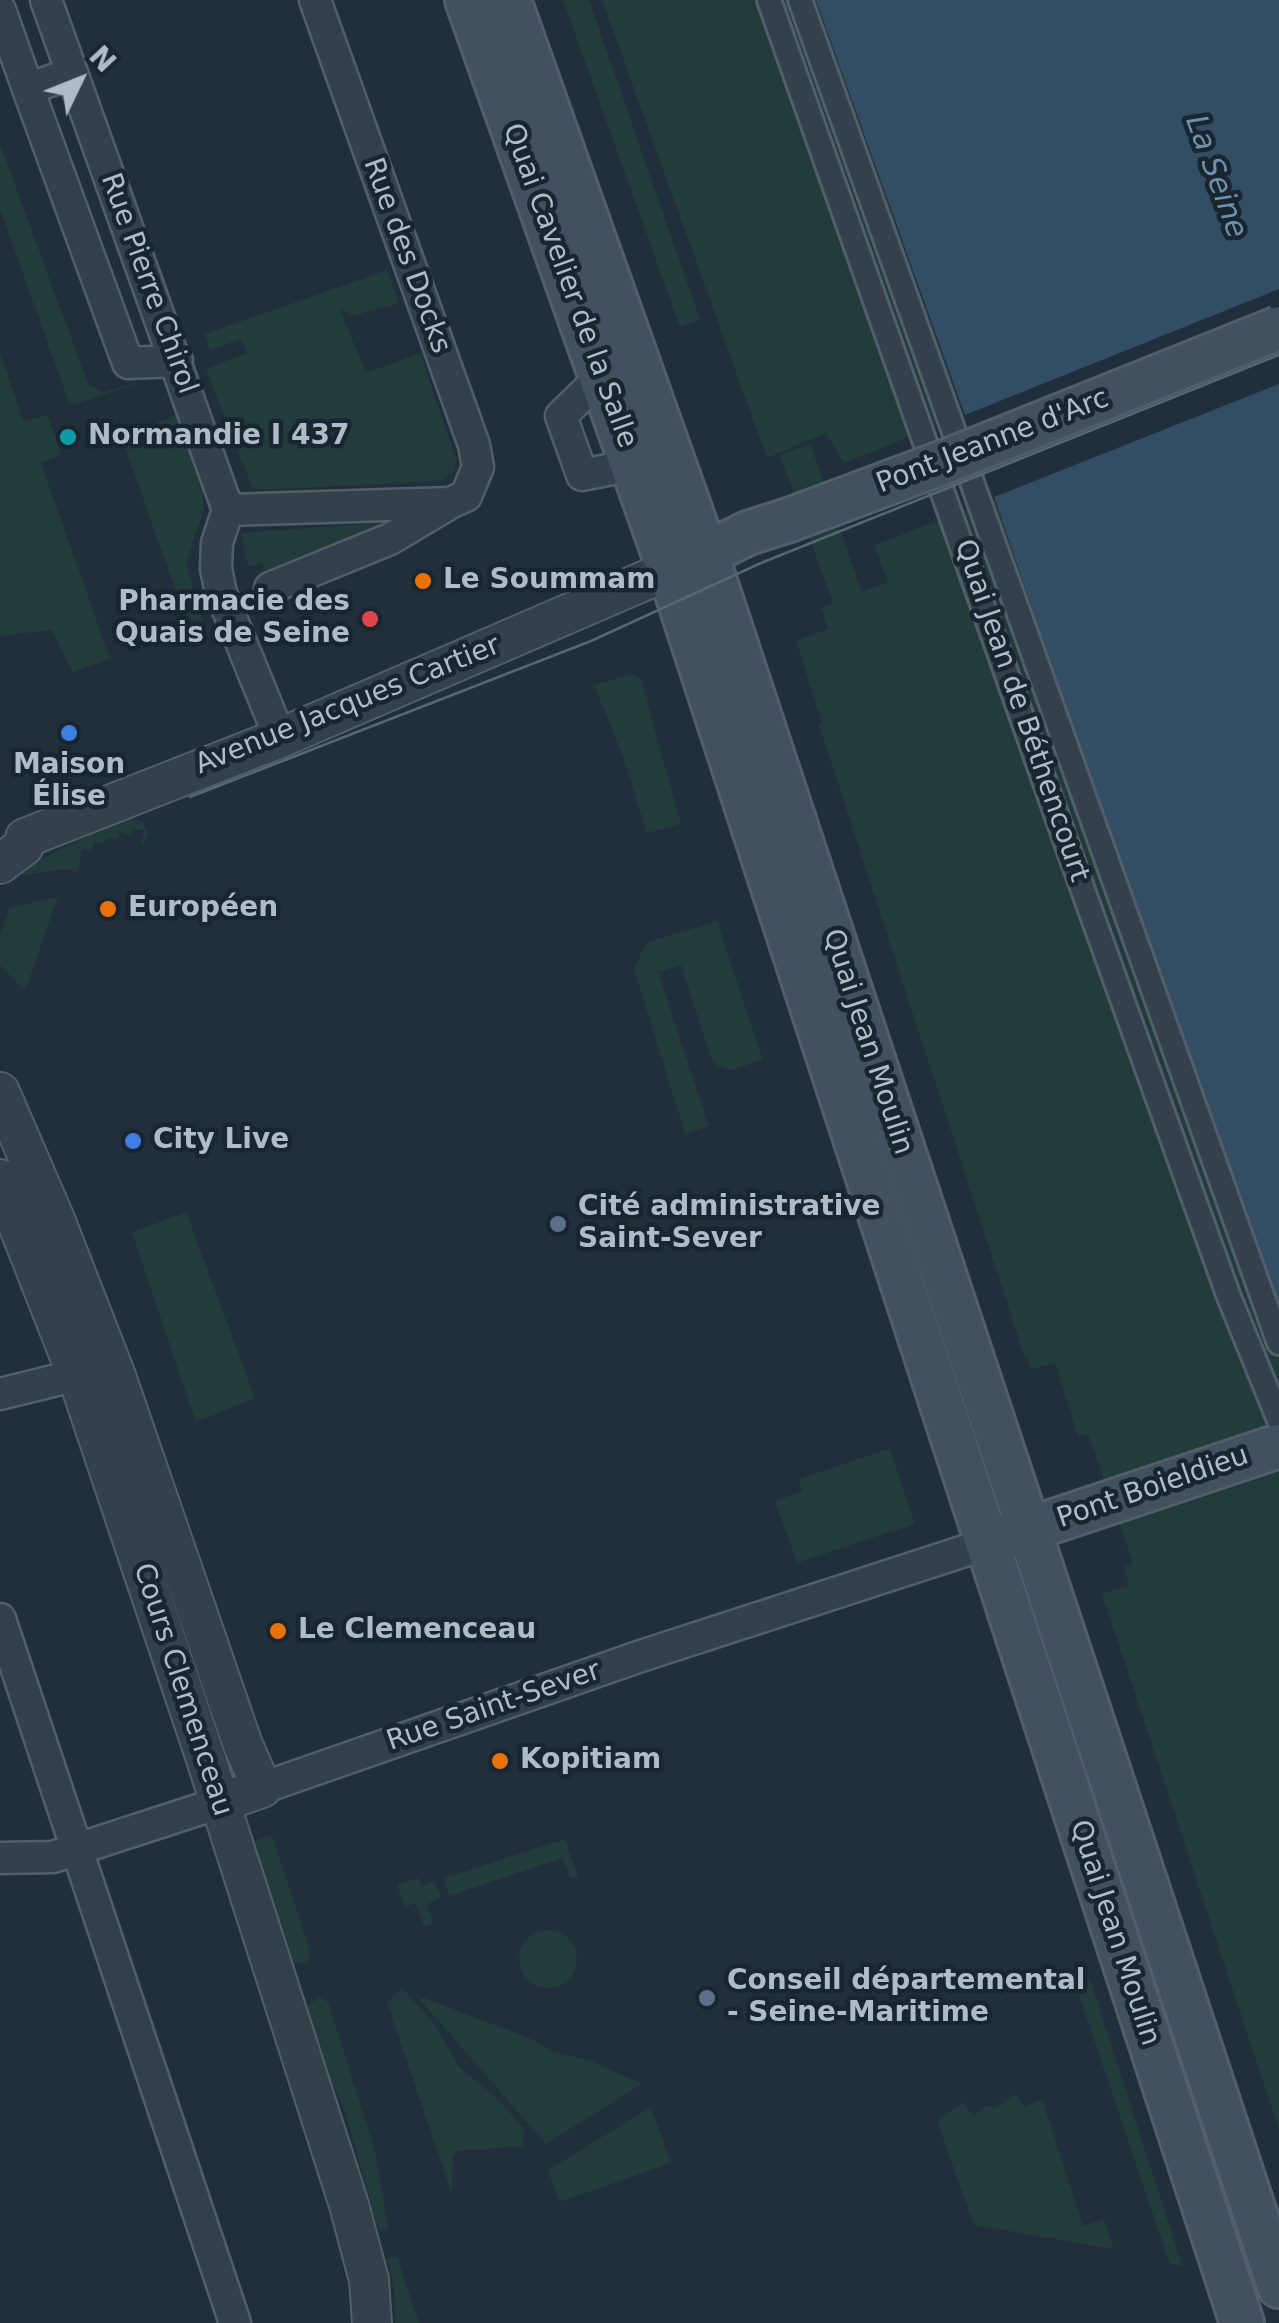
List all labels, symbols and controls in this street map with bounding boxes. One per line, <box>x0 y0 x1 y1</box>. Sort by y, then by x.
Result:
north arrow <box>30 30 130 130</box>
text: N <box>82 39 122 79</box>
water label: La Seine <box>1176 111 1254 243</box>
street label: Quai Cavelier de la Salle <box>495 119 643 453</box>
street label: Rue des Docks <box>355 154 457 358</box>
street label: Rue Pierre Chirol <box>92 169 204 399</box>
street label: Pont Jeanne d'Arc <box>872 382 1114 502</box>
place label: Normandie I 437 <box>88 420 349 454</box>
marker: Normandie I 437 <box>57 426 79 448</box>
street label: Quai Jean de Béthencourt <box>947 535 1095 887</box>
place label: Le Soummam <box>443 564 655 598</box>
marker: Le Soummam <box>412 570 434 592</box>
place label: Pharmacie des Quais de Seine <box>115 586 350 652</box>
marker: Pharmacie des Quais de Seine <box>359 608 381 630</box>
street label: Avenue Jacques Cartier <box>191 629 505 783</box>
marker: Maison Élise <box>58 722 80 744</box>
place label: Maison Élise <box>13 749 125 815</box>
place label: Européen <box>128 892 278 926</box>
marker: Européen <box>97 898 119 920</box>
street label: Quai Jean Moulin <box>815 925 919 1159</box>
place label: City Live <box>153 1124 289 1158</box>
marker: City Live <box>122 1130 144 1152</box>
place label: Cité administrative Saint-Sever <box>578 1191 880 1257</box>
marker: Cité administrative Saint-Sever <box>547 1213 569 1235</box>
street label: Pont Boieldieu <box>1053 1440 1253 1536</box>
street label: Cours Clemenceau <box>125 1559 239 1821</box>
place label: Le Clemenceau <box>298 1614 536 1648</box>
marker: Le Clemenceau <box>267 1620 289 1642</box>
street label: Rue Saint-Sever <box>383 1655 605 1759</box>
place label: Kopitiam <box>520 1744 661 1778</box>
marker: Kopitiam <box>489 1750 511 1772</box>
street label: Quai Jean Moulin <box>1062 1816 1166 2050</box>
place label: Conseil départemental - Seine-Maritime <box>727 1965 1085 2031</box>
marker: Conseil départemental - Seine-Maritime <box>696 1987 718 2009</box>

